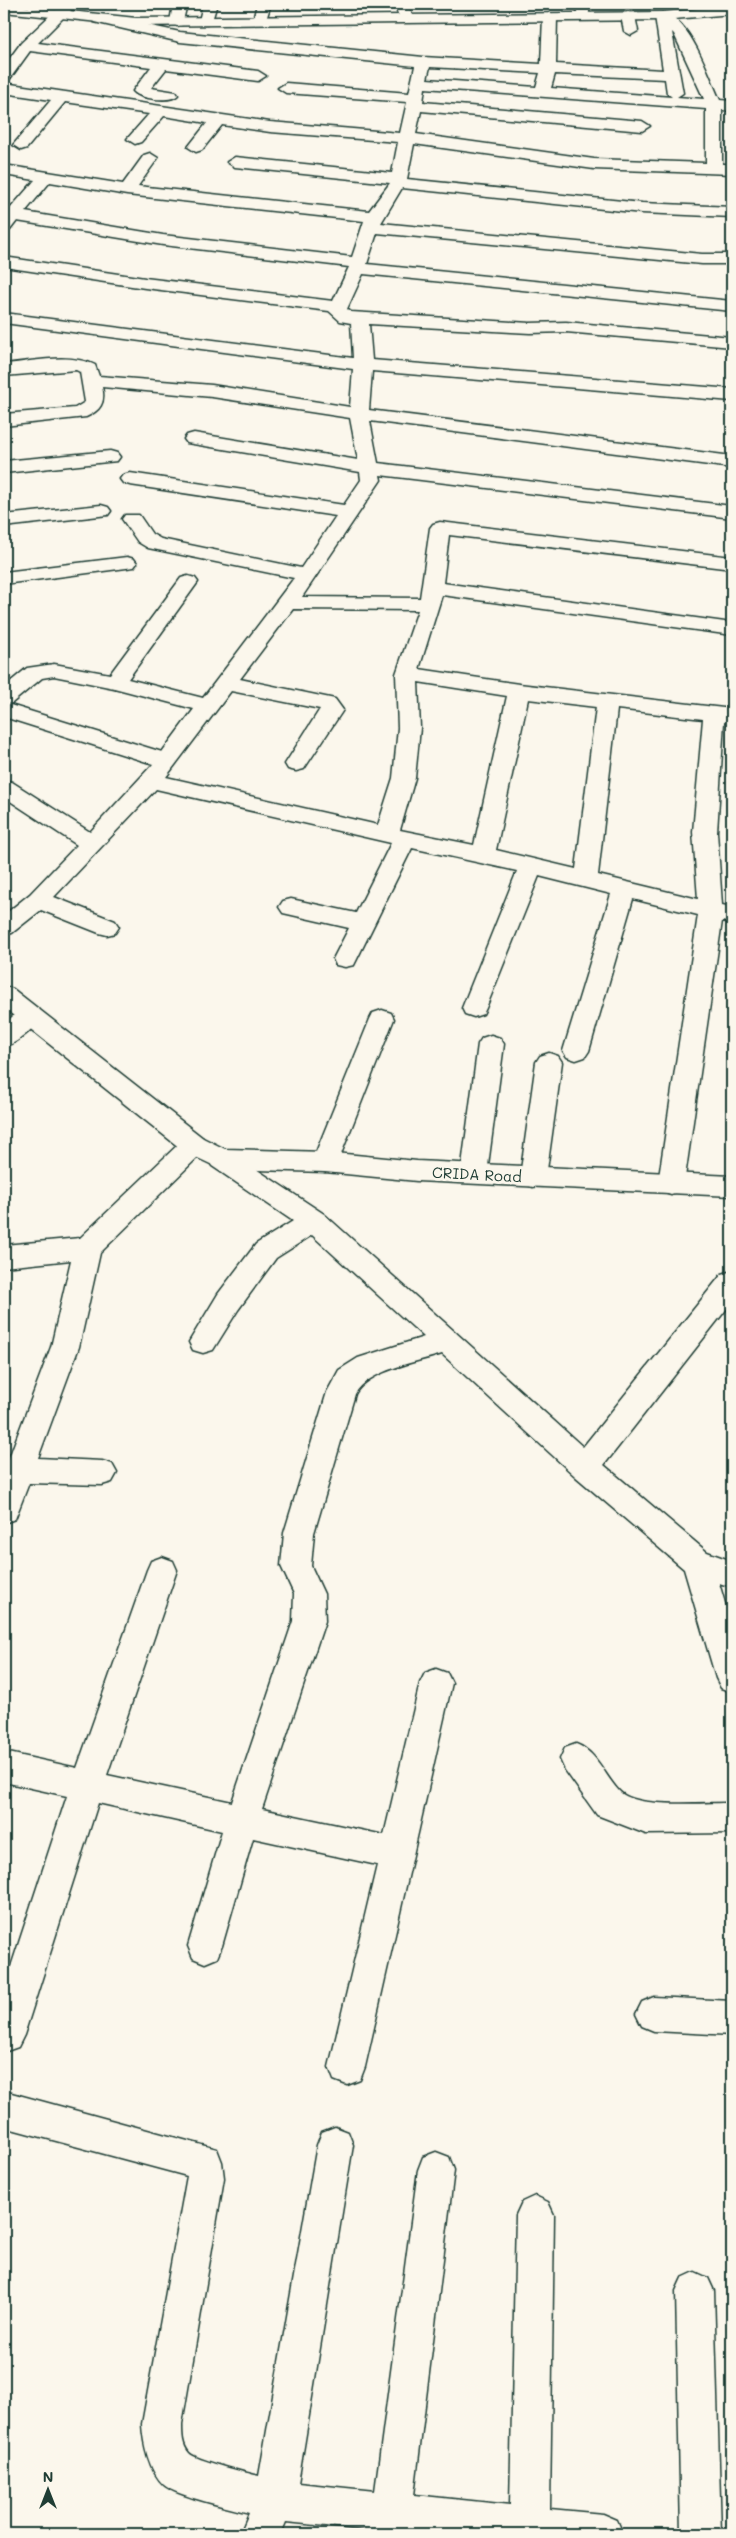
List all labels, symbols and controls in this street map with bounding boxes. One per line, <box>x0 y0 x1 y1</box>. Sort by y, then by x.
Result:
street label: CRIDA Road <box>432 1162 522 1186</box>
north arrow <box>22 2466 72 2516</box>
text: N <box>43 2467 53 2486</box>

